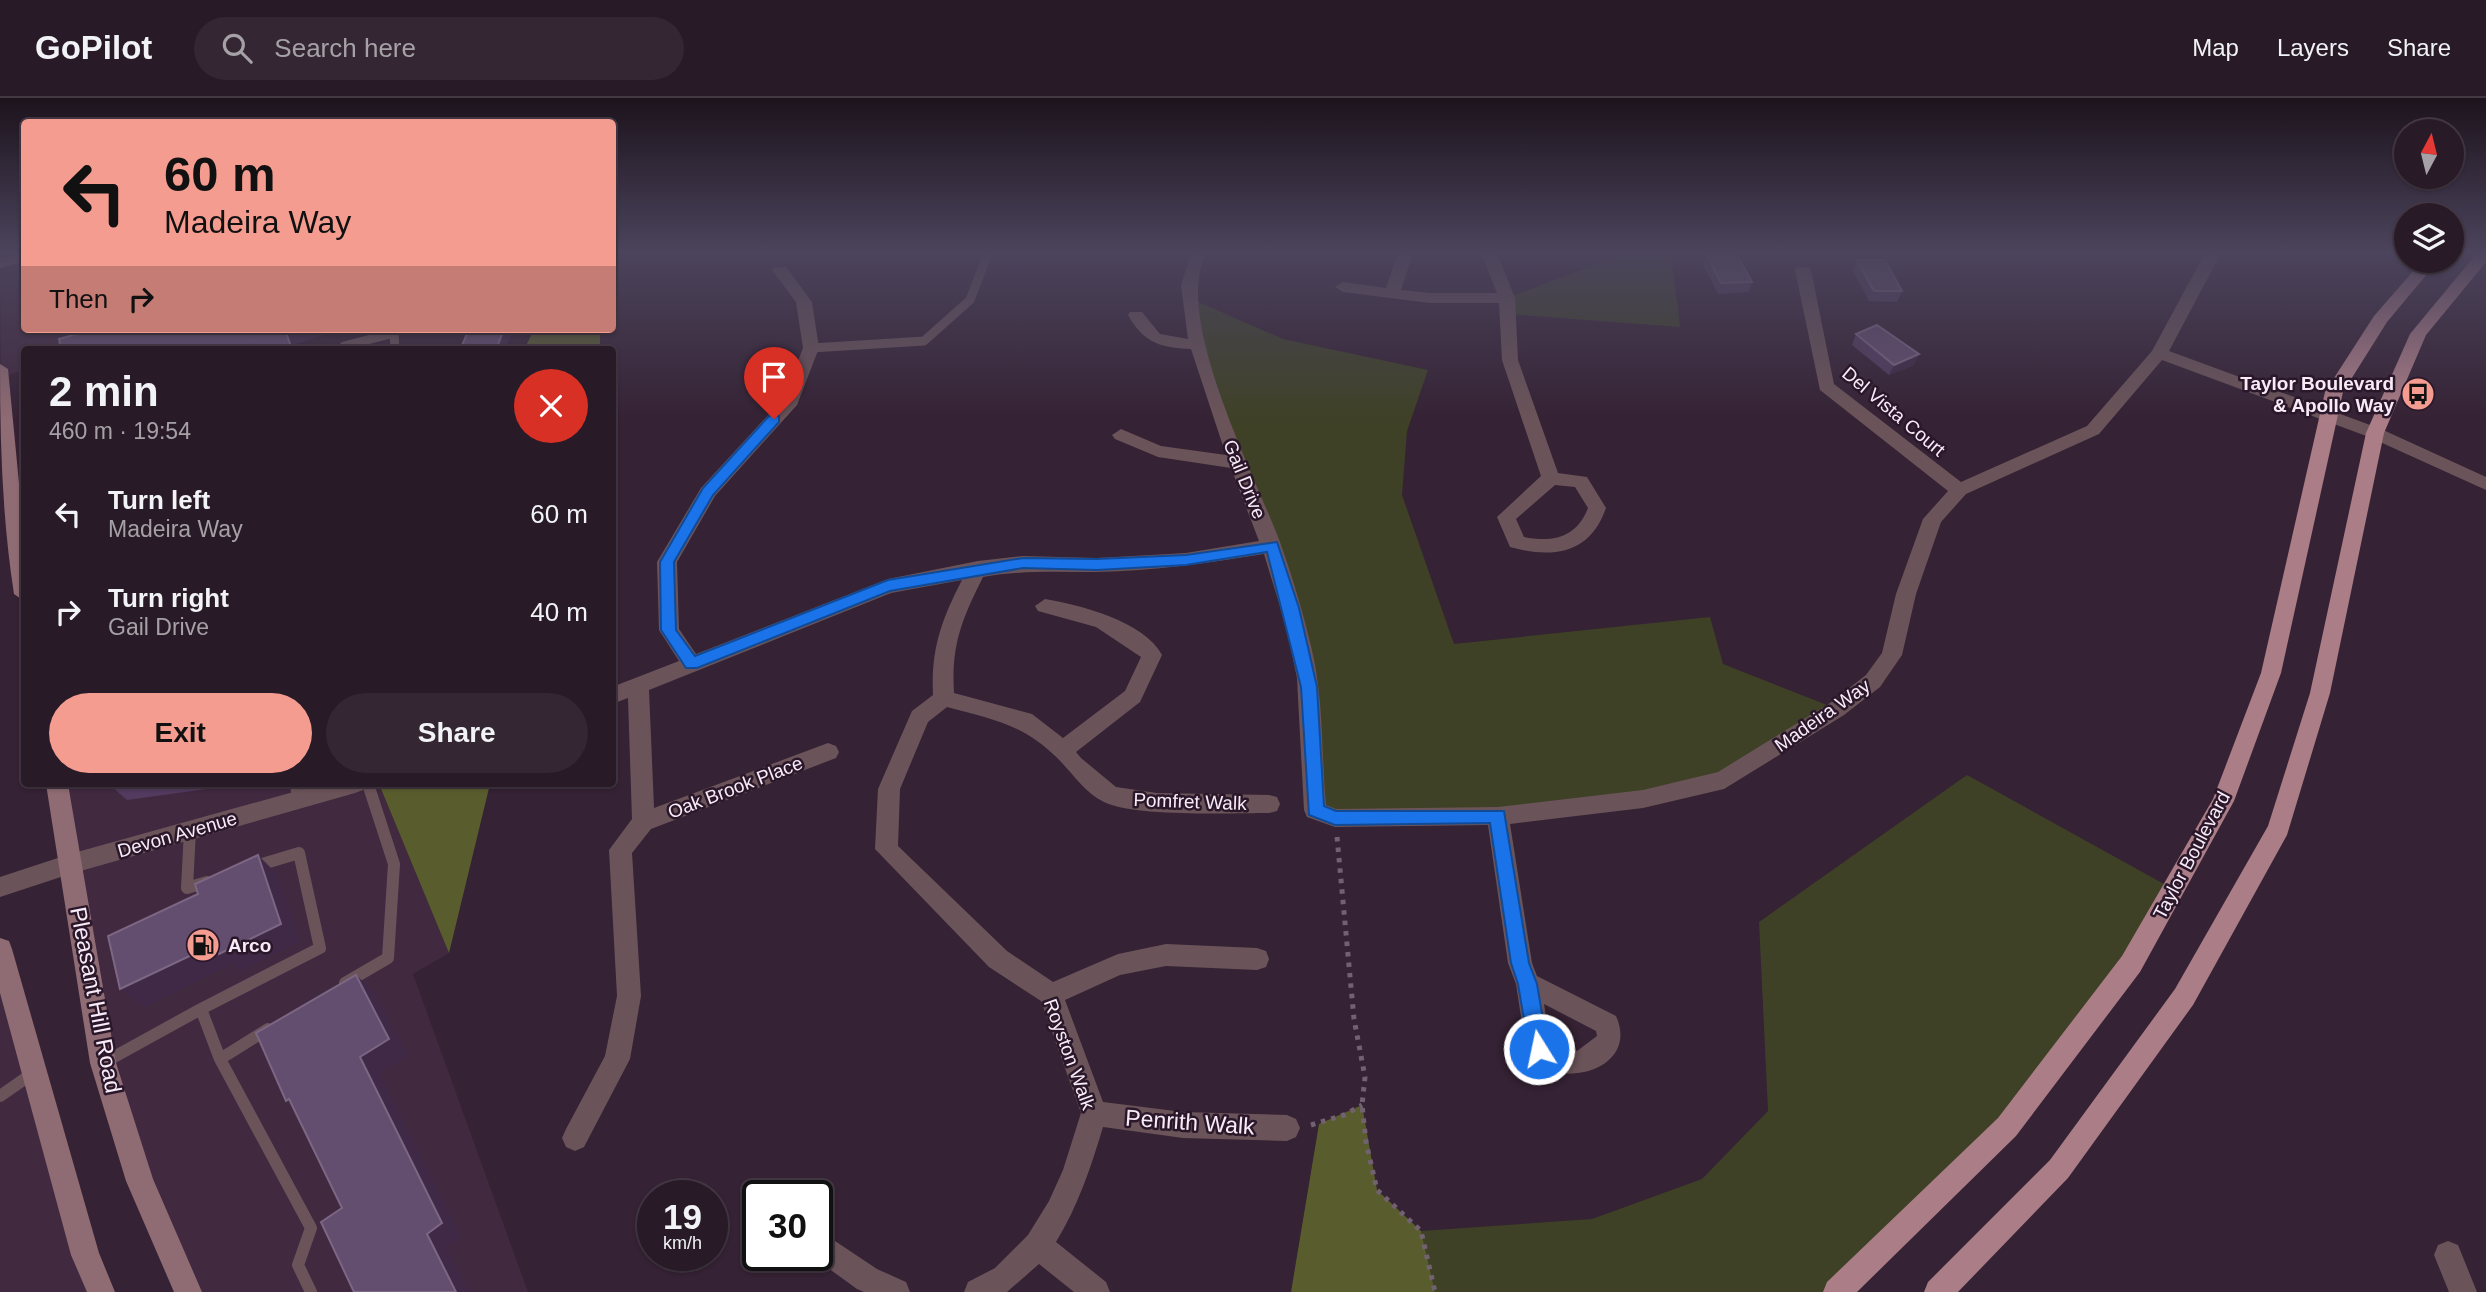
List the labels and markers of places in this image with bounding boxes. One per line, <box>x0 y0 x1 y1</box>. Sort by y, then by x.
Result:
pin <box>744 347 804 419</box>
place label: Taylor Boulevard & Apollo Way <box>2240 373 2394 416</box>
bus stop icon: Taylor Boulevard & Apollo Way <box>2399 375 2437 413</box>
fuel station icon: Arco <box>184 926 222 964</box>
place label: Arco <box>228 935 271 956</box>

